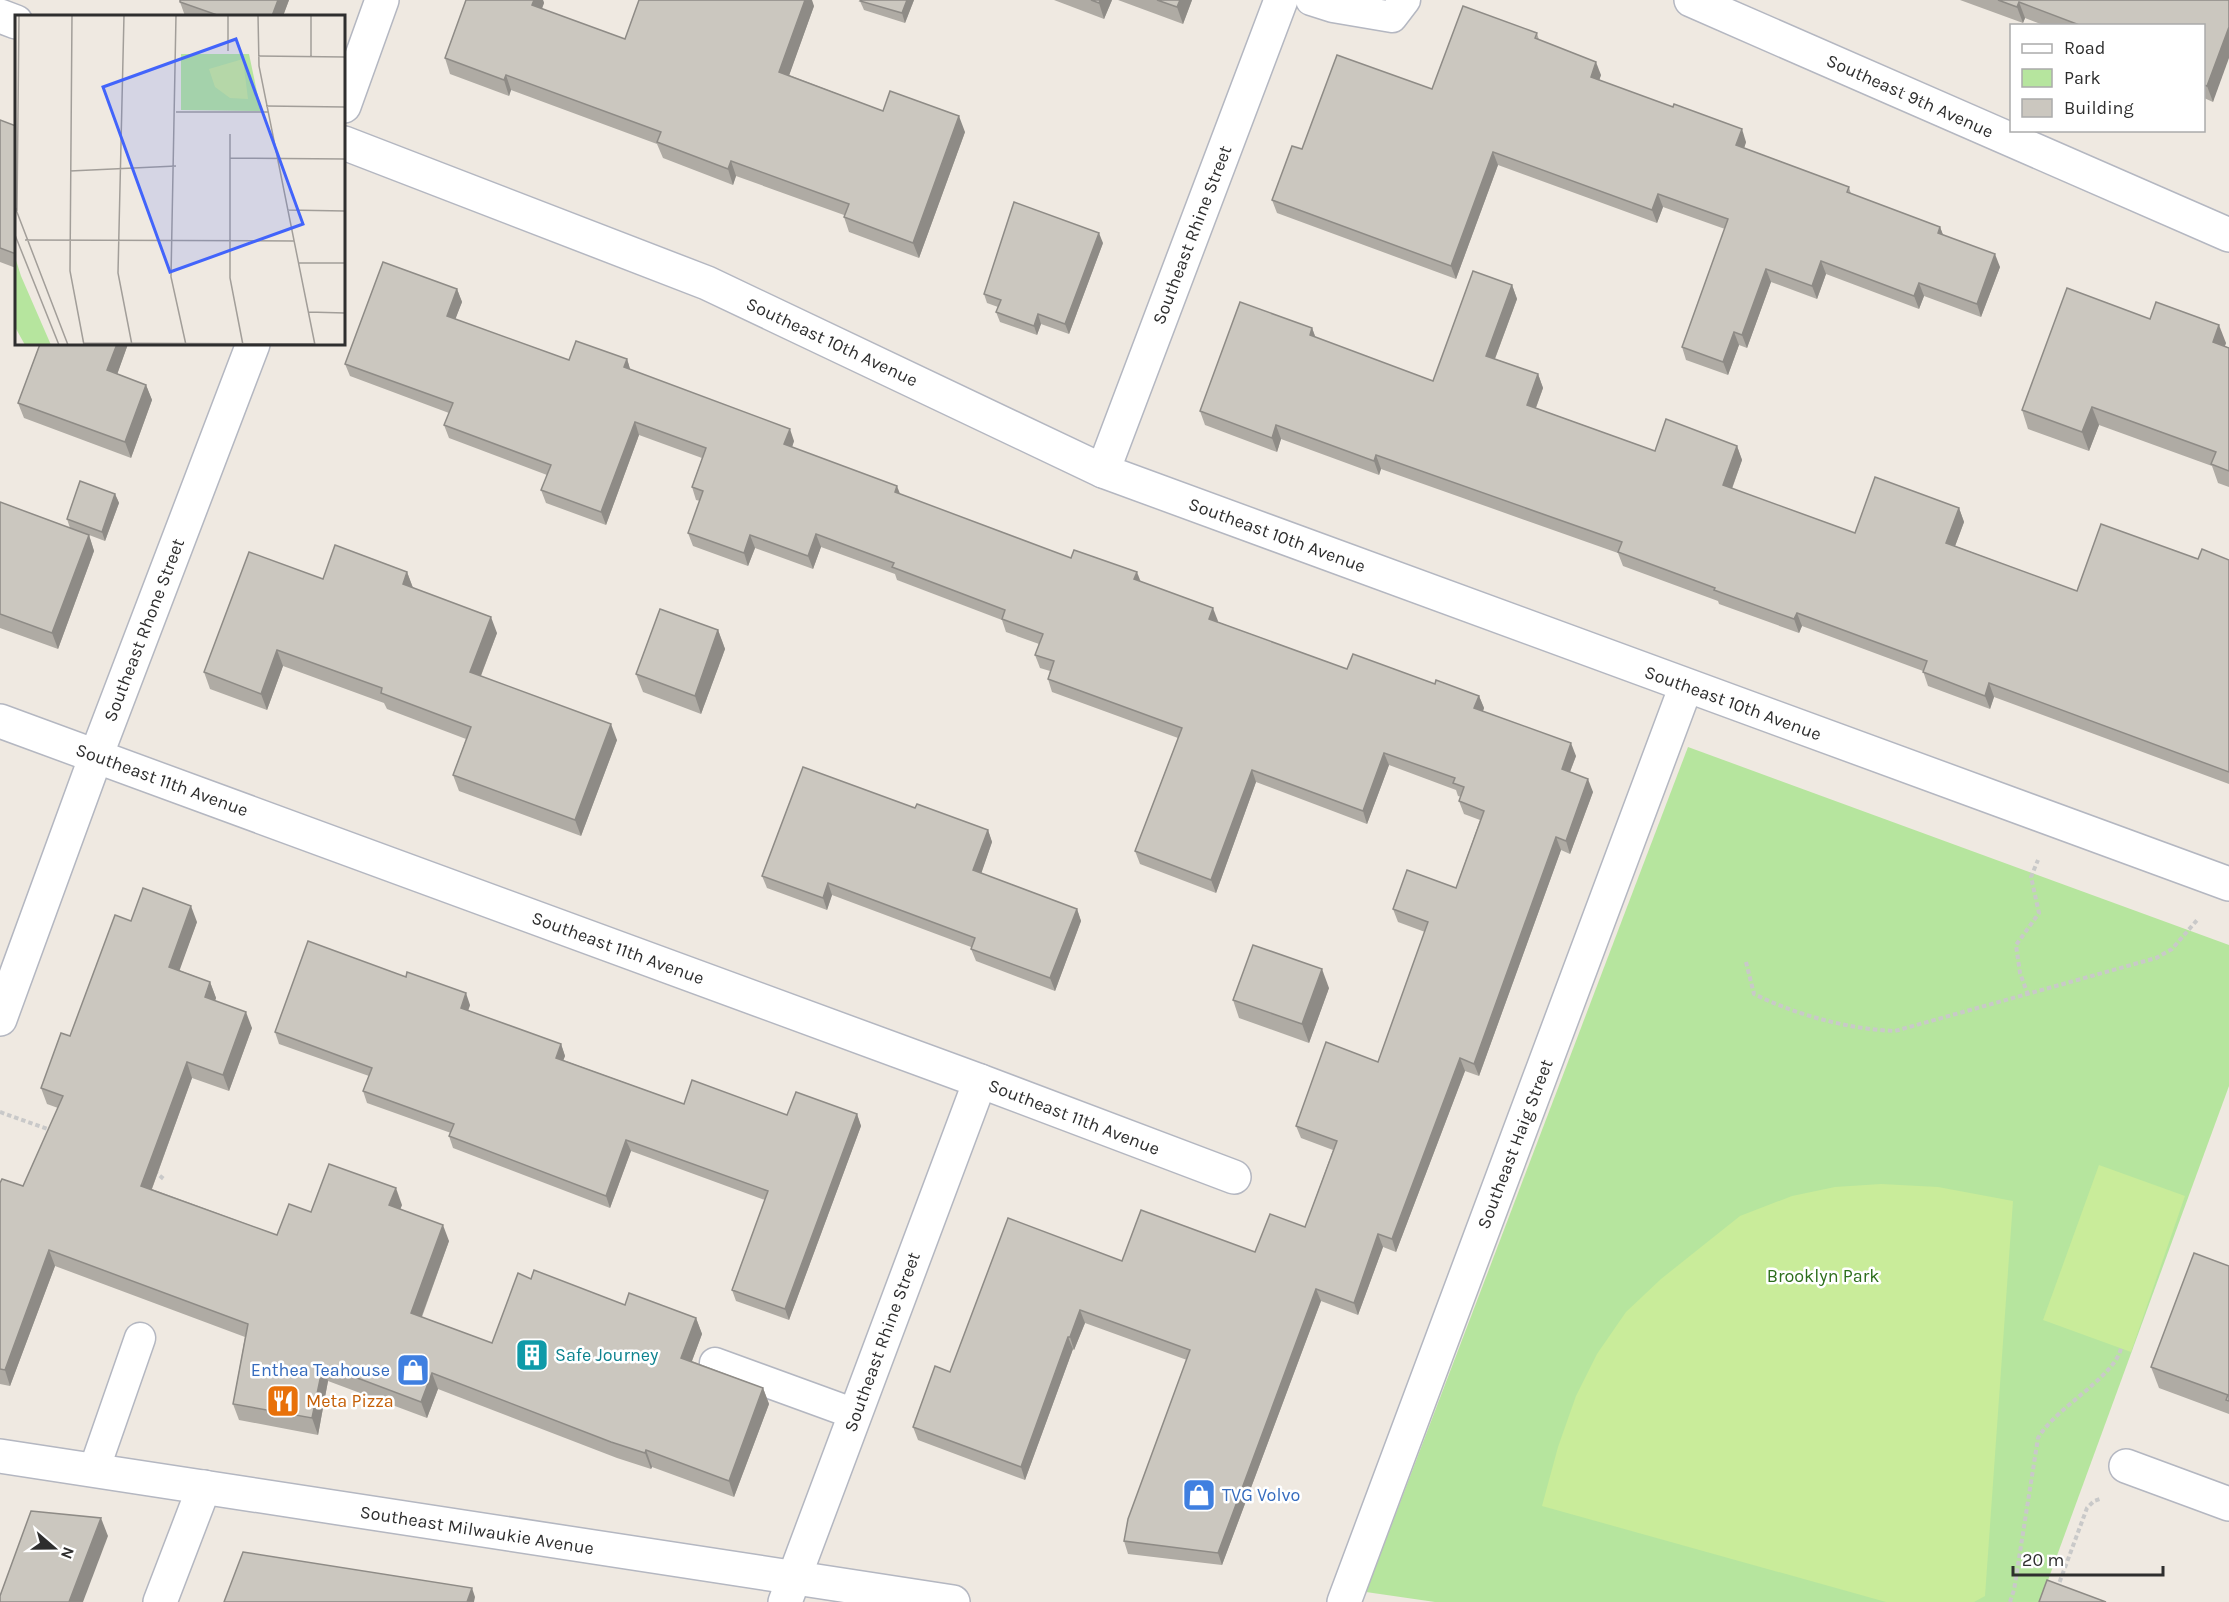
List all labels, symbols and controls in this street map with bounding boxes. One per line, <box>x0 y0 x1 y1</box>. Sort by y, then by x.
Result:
inset map <box>15 15 345 345</box>
legend <box>2010 24 2205 132</box>
text: Road <box>2064 37 2105 59</box>
street label: Southeast 9th Avenue <box>1823 49 1997 143</box>
text: Park <box>2064 67 2101 89</box>
text: Building <box>2064 97 2134 119</box>
street label: Southeast Rhine Street <box>1148 142 1236 328</box>
street label: Southeast 10th Avenue <box>743 293 921 391</box>
street label: Southeast 10th Avenue <box>1186 493 1368 577</box>
street label: Southeast Rhone Street <box>99 535 189 725</box>
street label: Southeast 10th Avenue <box>1642 661 1824 745</box>
street label: Southeast 11th Avenue <box>73 739 251 821</box>
street label: Southeast 11th Avenue <box>529 907 707 989</box>
street label: Southeast Haig Street <box>1472 1056 1558 1232</box>
street label: Southeast 11th Avenue <box>985 1074 1163 1160</box>
street label: Southeast Rhine Street <box>839 1249 925 1435</box>
park label: Brooklyn Park <box>1767 1265 1879 1287</box>
building icon: Safe Journey <box>514 1337 550 1373</box>
place label: Safe Journey <box>555 1344 659 1366</box>
shop icon: Enthea Teahouse <box>395 1352 431 1388</box>
place label: Enthea Teahouse <box>251 1359 390 1381</box>
restaurant icon: Meta Pizza <box>265 1383 301 1419</box>
place label: Meta Pizza <box>306 1390 394 1412</box>
shop icon: TVG Volvo <box>1181 1477 1217 1513</box>
place label: TVG Volvo <box>1222 1484 1300 1506</box>
street label: Southeast Milwaukie Avenue <box>358 1501 596 1559</box>
north arrow <box>24 1518 84 1578</box>
scale bar <box>2013 1539 2163 1577</box>
text: N <box>57 1544 79 1562</box>
text: 20 m <box>2022 1549 2064 1571</box>

